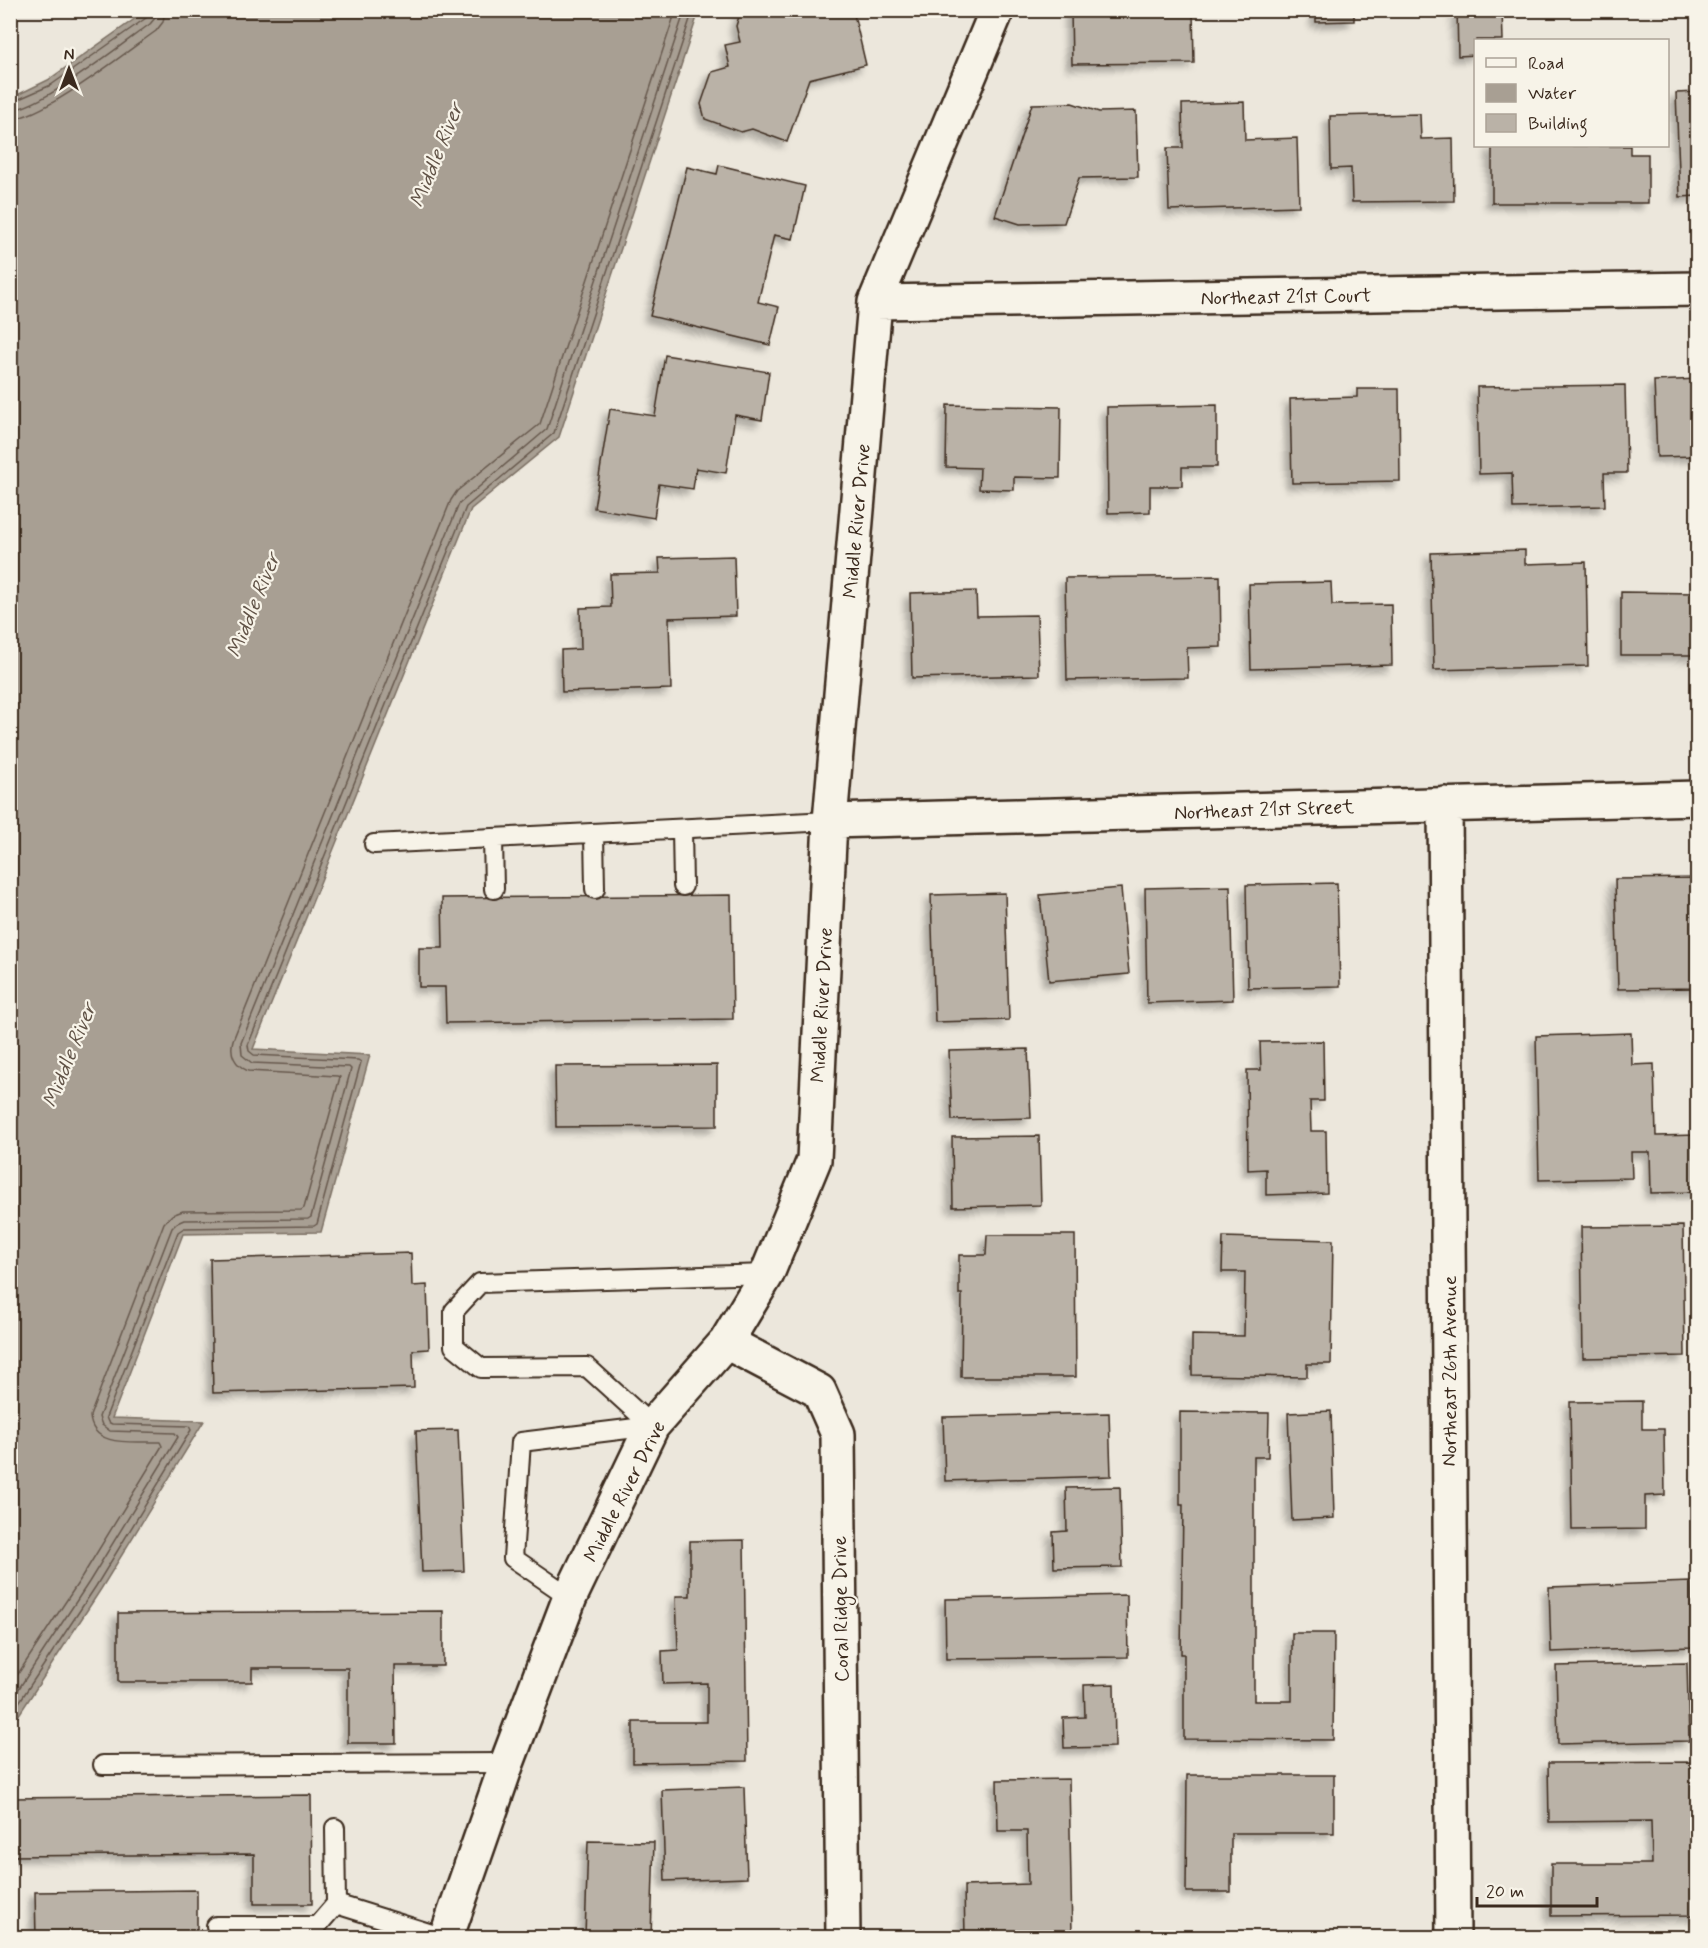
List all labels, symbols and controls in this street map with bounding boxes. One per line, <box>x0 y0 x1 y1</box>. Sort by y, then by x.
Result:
north arrow <box>39 39 99 99</box>
legend <box>1474 39 1669 147</box>
text: N <box>64 45 74 66</box>
text: Road <box>1528 52 1564 76</box>
text: Water <box>1528 82 1577 106</box>
water label: Middle River <box>403 97 471 212</box>
text: Building <box>1528 112 1588 138</box>
street label: Northeast 21st Court <box>1200 283 1372 312</box>
street label: Middle River Drive <box>837 442 878 600</box>
water label: Middle River <box>220 547 288 662</box>
street label: Northeast 21st Street <box>1174 794 1355 827</box>
street label: Middle River Drive <box>805 927 840 1083</box>
water label: Middle River <box>36 997 104 1112</box>
street label: Northeast 26th Avenue <box>1437 1275 1464 1467</box>
street label: Middle River Drive <box>578 1416 673 1567</box>
street label: Coral Ridge Drive <box>827 1536 857 1682</box>
scale bar <box>1477 1870 1597 1908</box>
text: 20 m <box>1486 1880 1524 1904</box>

